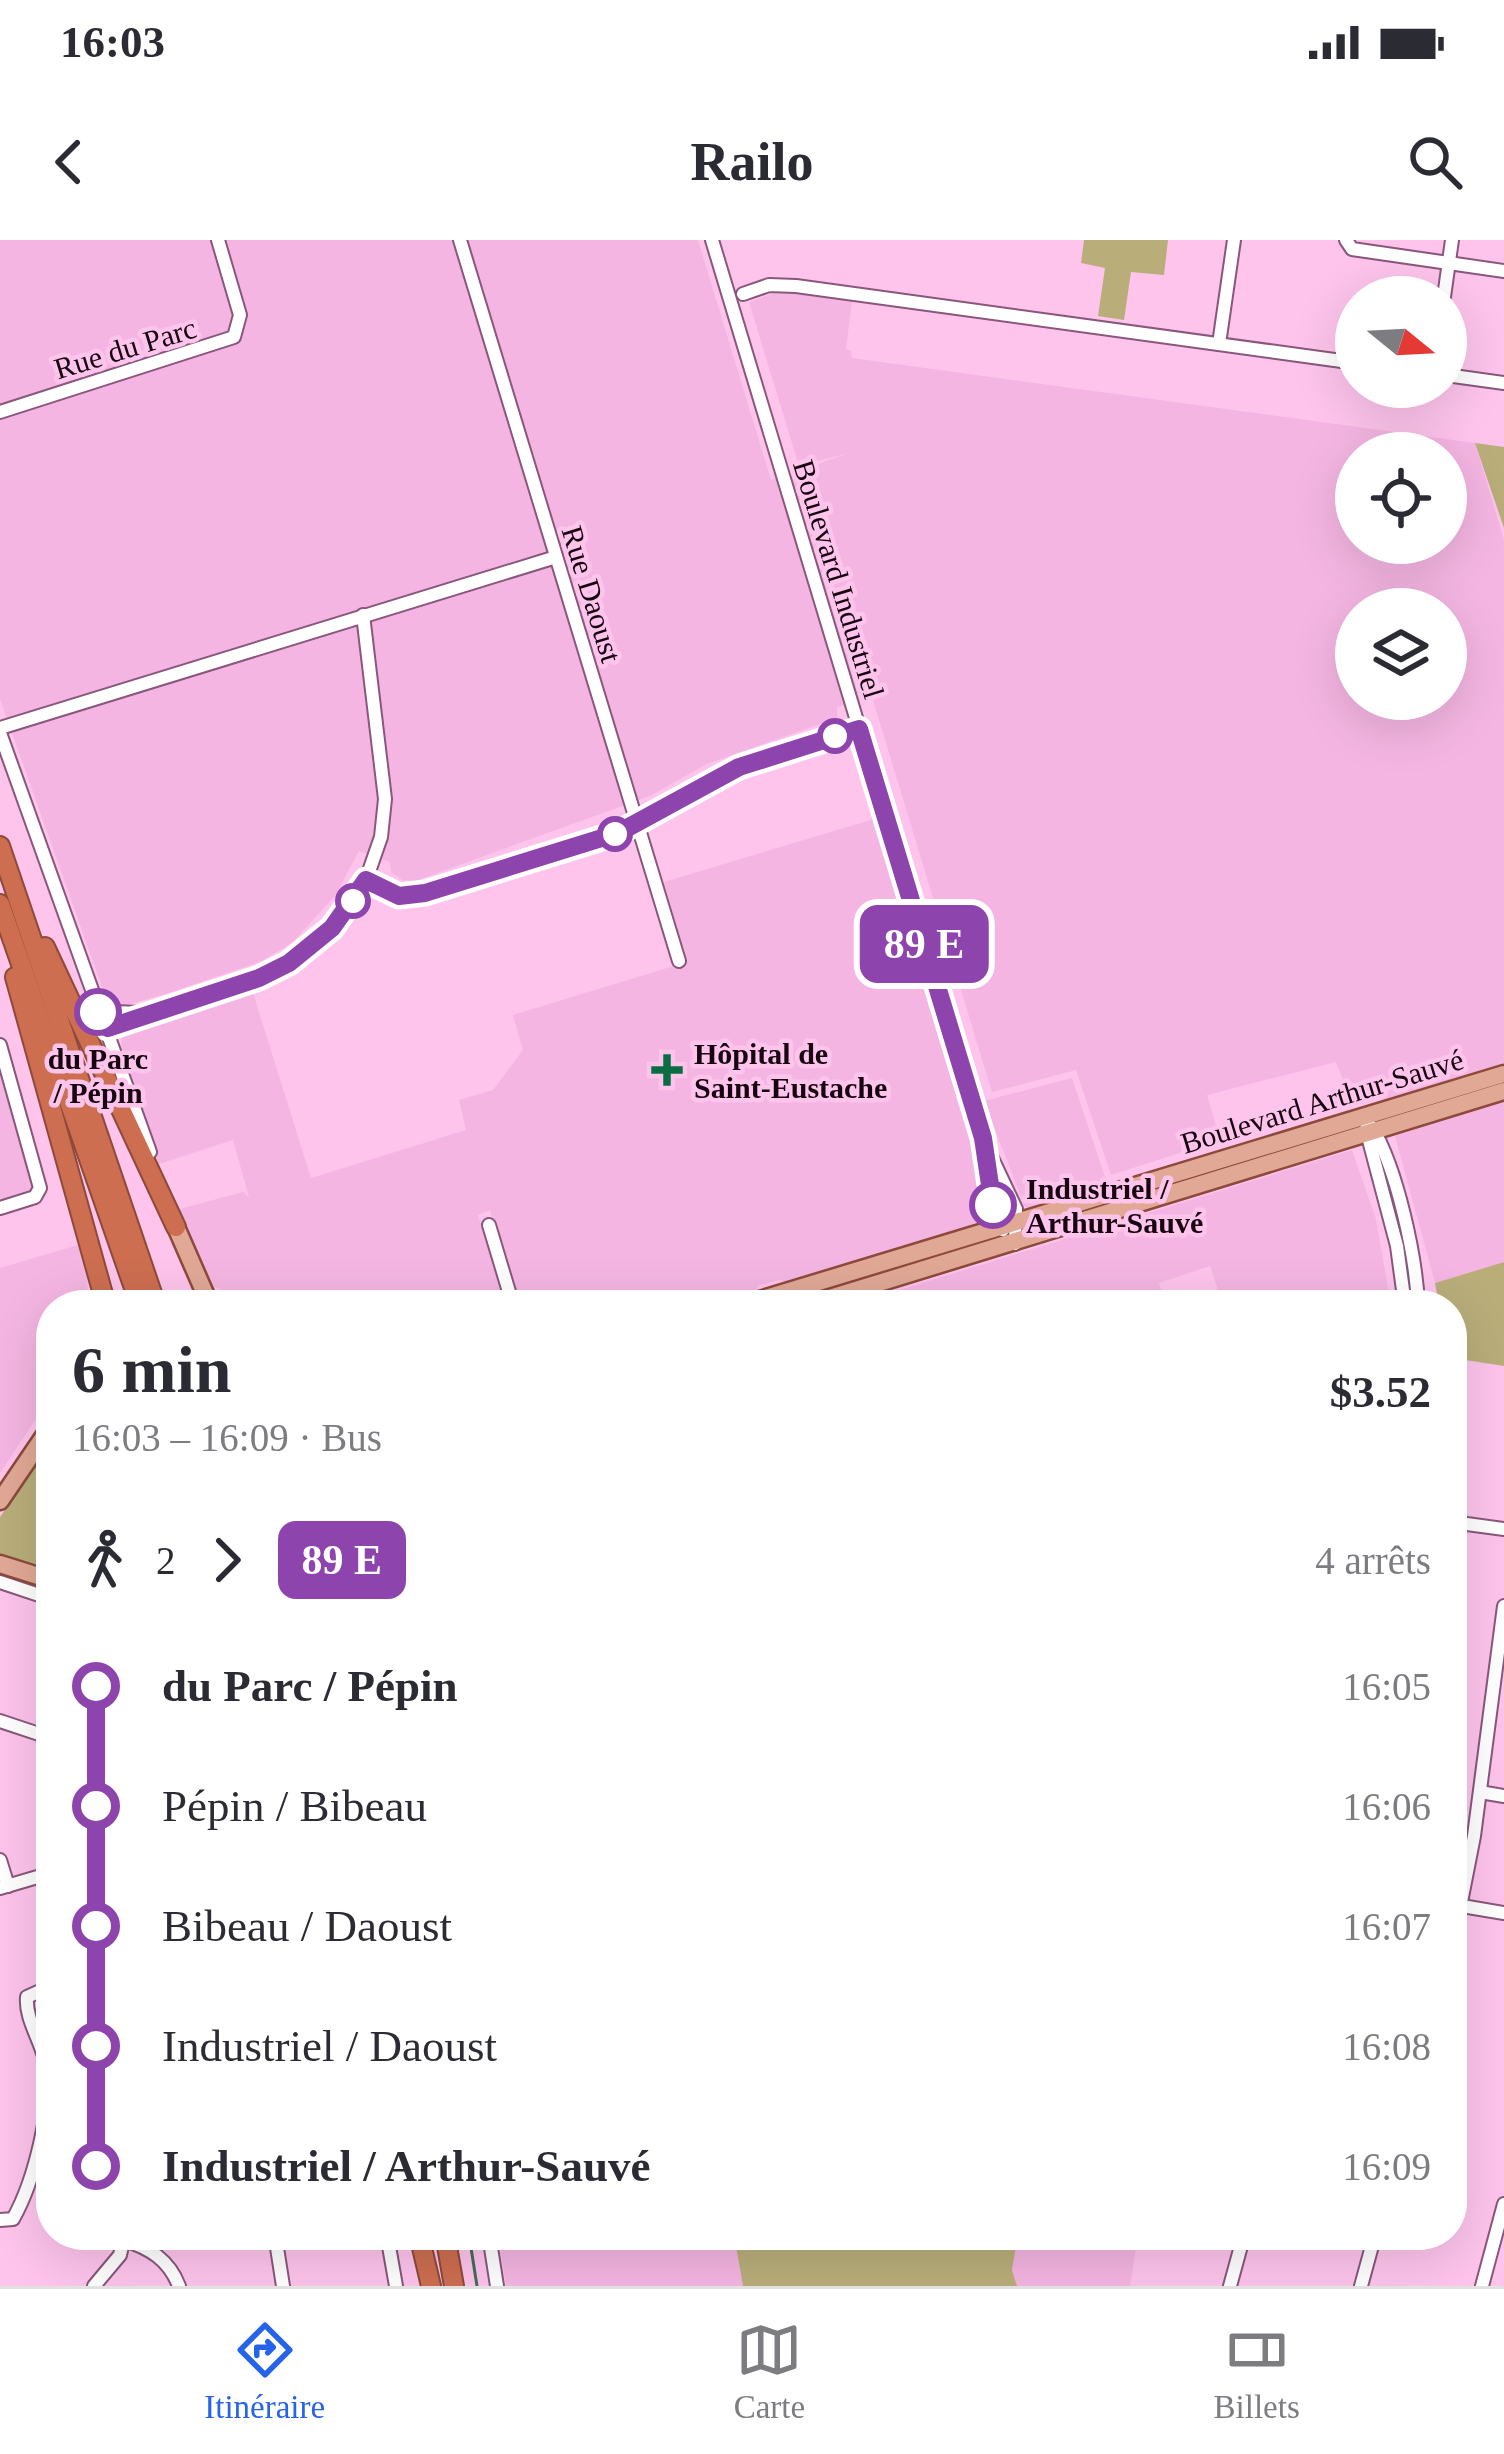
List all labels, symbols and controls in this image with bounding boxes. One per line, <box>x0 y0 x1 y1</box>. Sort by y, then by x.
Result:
text: 16:03 <box>60 17 165 67</box>
icon: back <box>36 129 102 195</box>
icon: search <box>1402 129 1468 195</box>
text: Railo <box>690 132 814 192</box>
north arrow <box>1335 276 1467 408</box>
map controls <box>1335 276 1467 720</box>
street label: Rue du Parc <box>50 311 200 385</box>
button: locate <box>1335 432 1467 564</box>
street label: Boulevard Industriel <box>787 456 891 702</box>
street label: Rue Daoust <box>556 522 629 667</box>
button: layers <box>1335 588 1467 720</box>
unlabelled marker <box>819 720 851 752</box>
unlabelled marker <box>599 818 631 850</box>
unlabelled marker <box>337 885 369 917</box>
line badge: 89 E <box>840 905 1008 983</box>
text: 89 E <box>884 921 964 967</box>
marker: du Parc / Pépin <box>76 990 120 1034</box>
place label: Hôpital de Saint-Eustache <box>694 1037 887 1104</box>
place label: du Parc / Pépin <box>48 1042 148 1109</box>
street label: Boulevard Arthur-Sauvé <box>1177 1042 1467 1160</box>
marker: Hôpital de Saint-Eustache <box>651 1054 683 1086</box>
place label: Industriel / Arthur-Sauvé <box>1026 1172 1203 1239</box>
marker: Industriel / Arthur-Sauvé <box>971 1183 1015 1227</box>
text: 6 min <box>72 1333 232 1406</box>
text: $3.52 <box>1330 1367 1431 1417</box>
text: 16:03 – 16:09 · Bus <box>72 1416 382 1459</box>
icon: walk <box>72 1527 138 1593</box>
icon: forward <box>194 1527 260 1593</box>
text: 89 E <box>302 1537 382 1583</box>
text: 2 <box>156 1539 176 1582</box>
text: 4 arrêts <box>1315 1539 1431 1582</box>
text: du Parc / Pépin <box>162 1661 457 1711</box>
text: 16:05 <box>1342 1665 1431 1708</box>
text: Pépin / Bibeau <box>162 1781 427 1831</box>
text: 16:06 <box>1342 1785 1431 1828</box>
text: Bibeau / Daoust <box>162 1901 452 1951</box>
text: 16:07 <box>1342 1905 1431 1948</box>
text: Industriel / Daoust <box>162 2021 497 2071</box>
text: 16:08 <box>1342 2025 1431 2068</box>
text: Industriel / Arthur-Sauvé <box>162 2141 650 2191</box>
text: 16:09 <box>1342 2145 1431 2188</box>
tab: Itinéraire <box>204 2317 325 2426</box>
tab: Carte <box>734 2317 805 2426</box>
tab: Billets <box>1214 2317 1300 2426</box>

